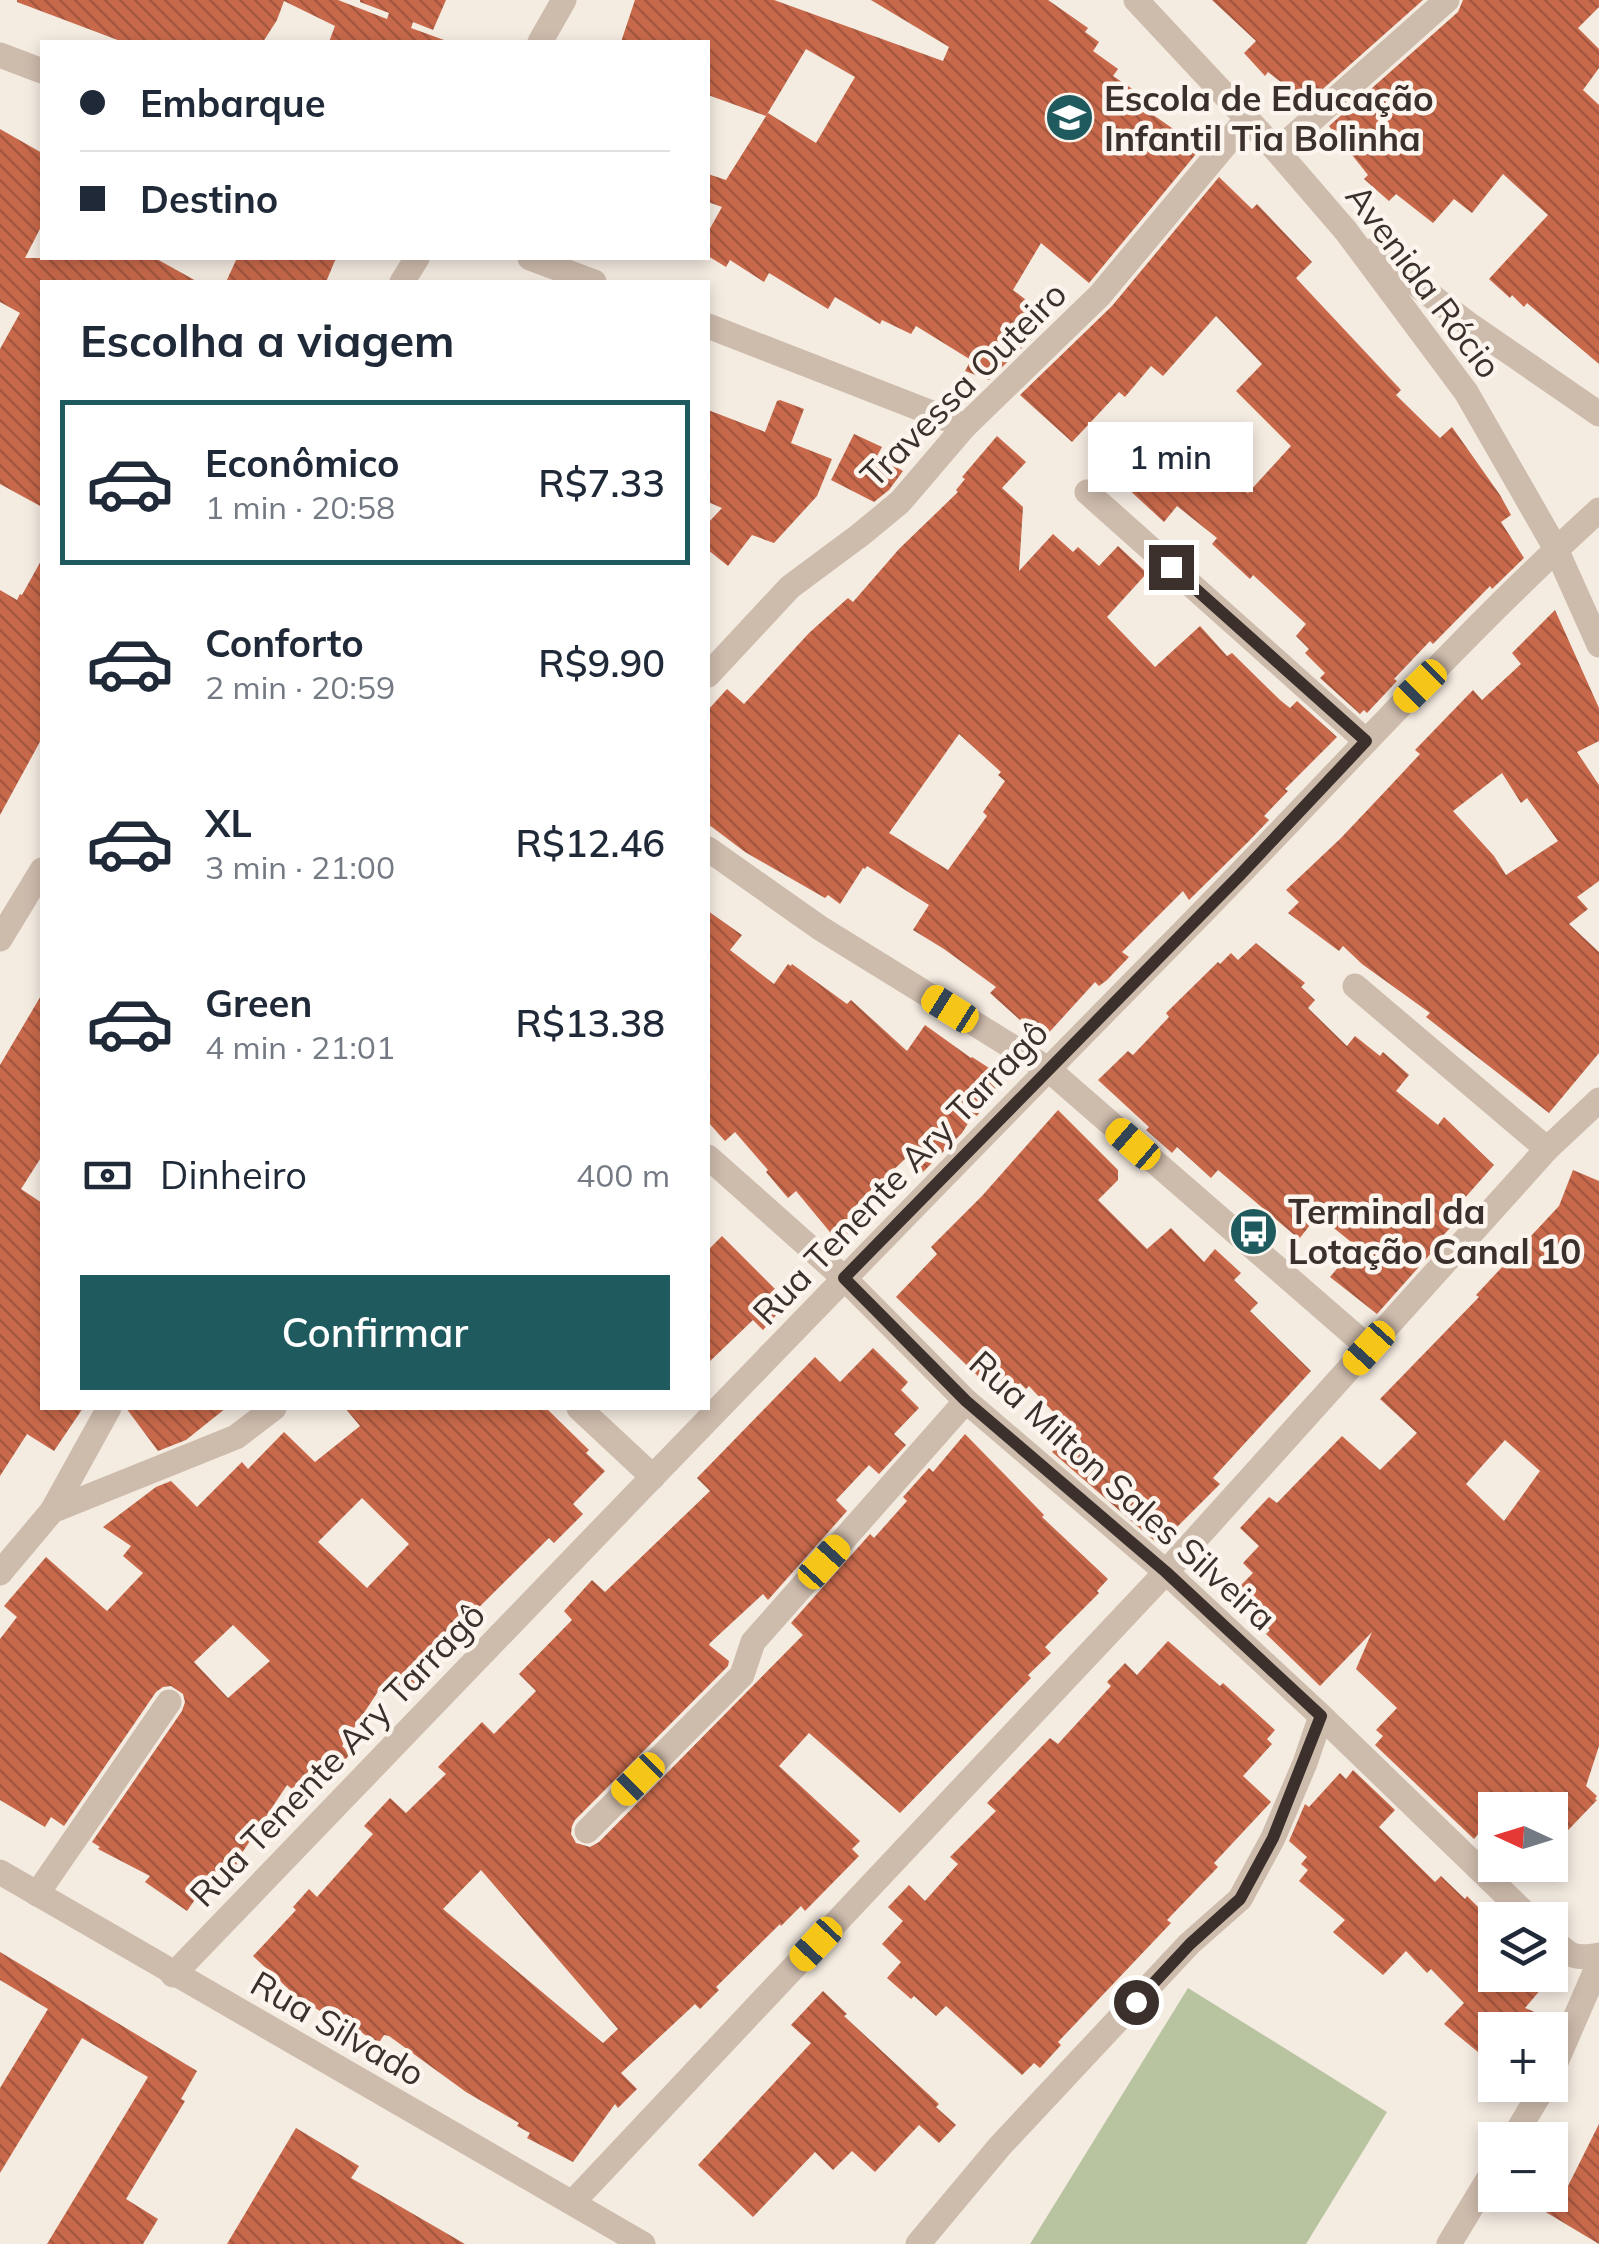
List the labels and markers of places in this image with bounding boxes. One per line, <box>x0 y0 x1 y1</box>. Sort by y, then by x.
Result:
place label: Escola de Educação Infantil Tia Bolinha <box>1104 76 1434 160</box>
school or university icon: Escola de Educação Infantil Tia Bolinha <box>1043 92 1095 144</box>
place label: Terminal da Lotação Canal 10 <box>1288 1189 1581 1273</box>
bus stop icon: Terminal da Lotação Canal 10 <box>1227 1205 1279 1257</box>

